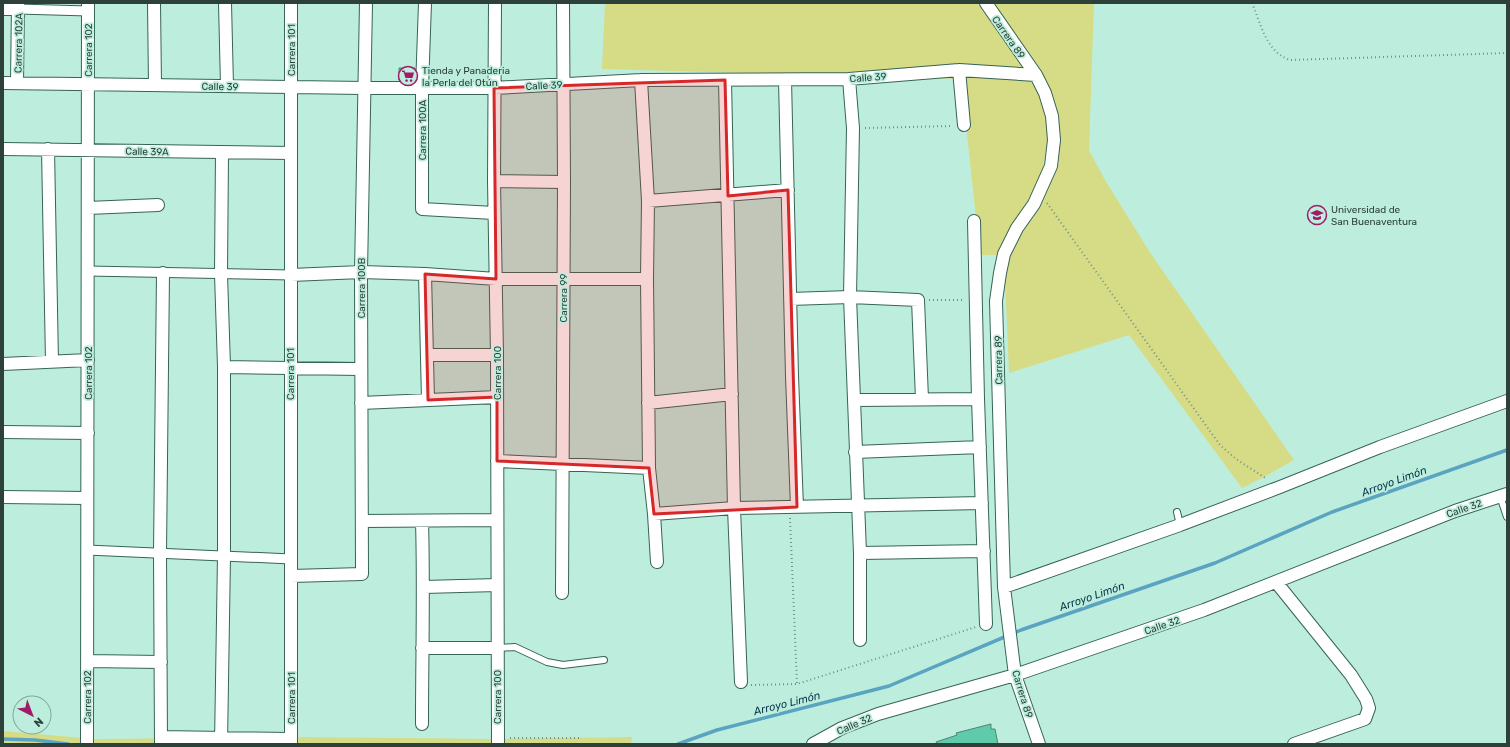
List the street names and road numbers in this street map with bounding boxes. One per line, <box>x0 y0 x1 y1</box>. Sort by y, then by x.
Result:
street label: Carrera 102A <box>12 13 26 73</box>
street label: Carrera 89 <box>989 14 1027 61</box>
street label: Carrera 102 <box>83 23 95 77</box>
street label: Carrera 101 <box>286 24 298 76</box>
street label: Calle 39 <box>849 71 887 85</box>
street label: Calle 39 <box>525 79 563 93</box>
street label: Calle 39 <box>201 81 239 93</box>
street label: Carrera 100A <box>417 99 429 160</box>
street label: Calle 39A <box>125 146 169 158</box>
street label: Carrera 100B <box>356 257 368 318</box>
street label: Carrera 99 <box>558 274 570 322</box>
street label: Carrera 89 <box>993 335 1005 385</box>
street label: Carrera 102 <box>83 346 95 400</box>
street label: Carrera 100 <box>492 346 504 400</box>
street label: Carrera 101 <box>285 348 297 400</box>
street label: Calle 32 <box>1445 497 1484 521</box>
street label: Calle 32 <box>1143 614 1182 638</box>
street label: Carrera 89 <box>1009 669 1035 720</box>
street label: Carrera 102 <box>82 670 94 724</box>
street label: Carrera 100 <box>492 670 504 724</box>
street label: Carrera 101 <box>286 672 298 724</box>
street label: Calle 32 <box>835 712 874 738</box>

